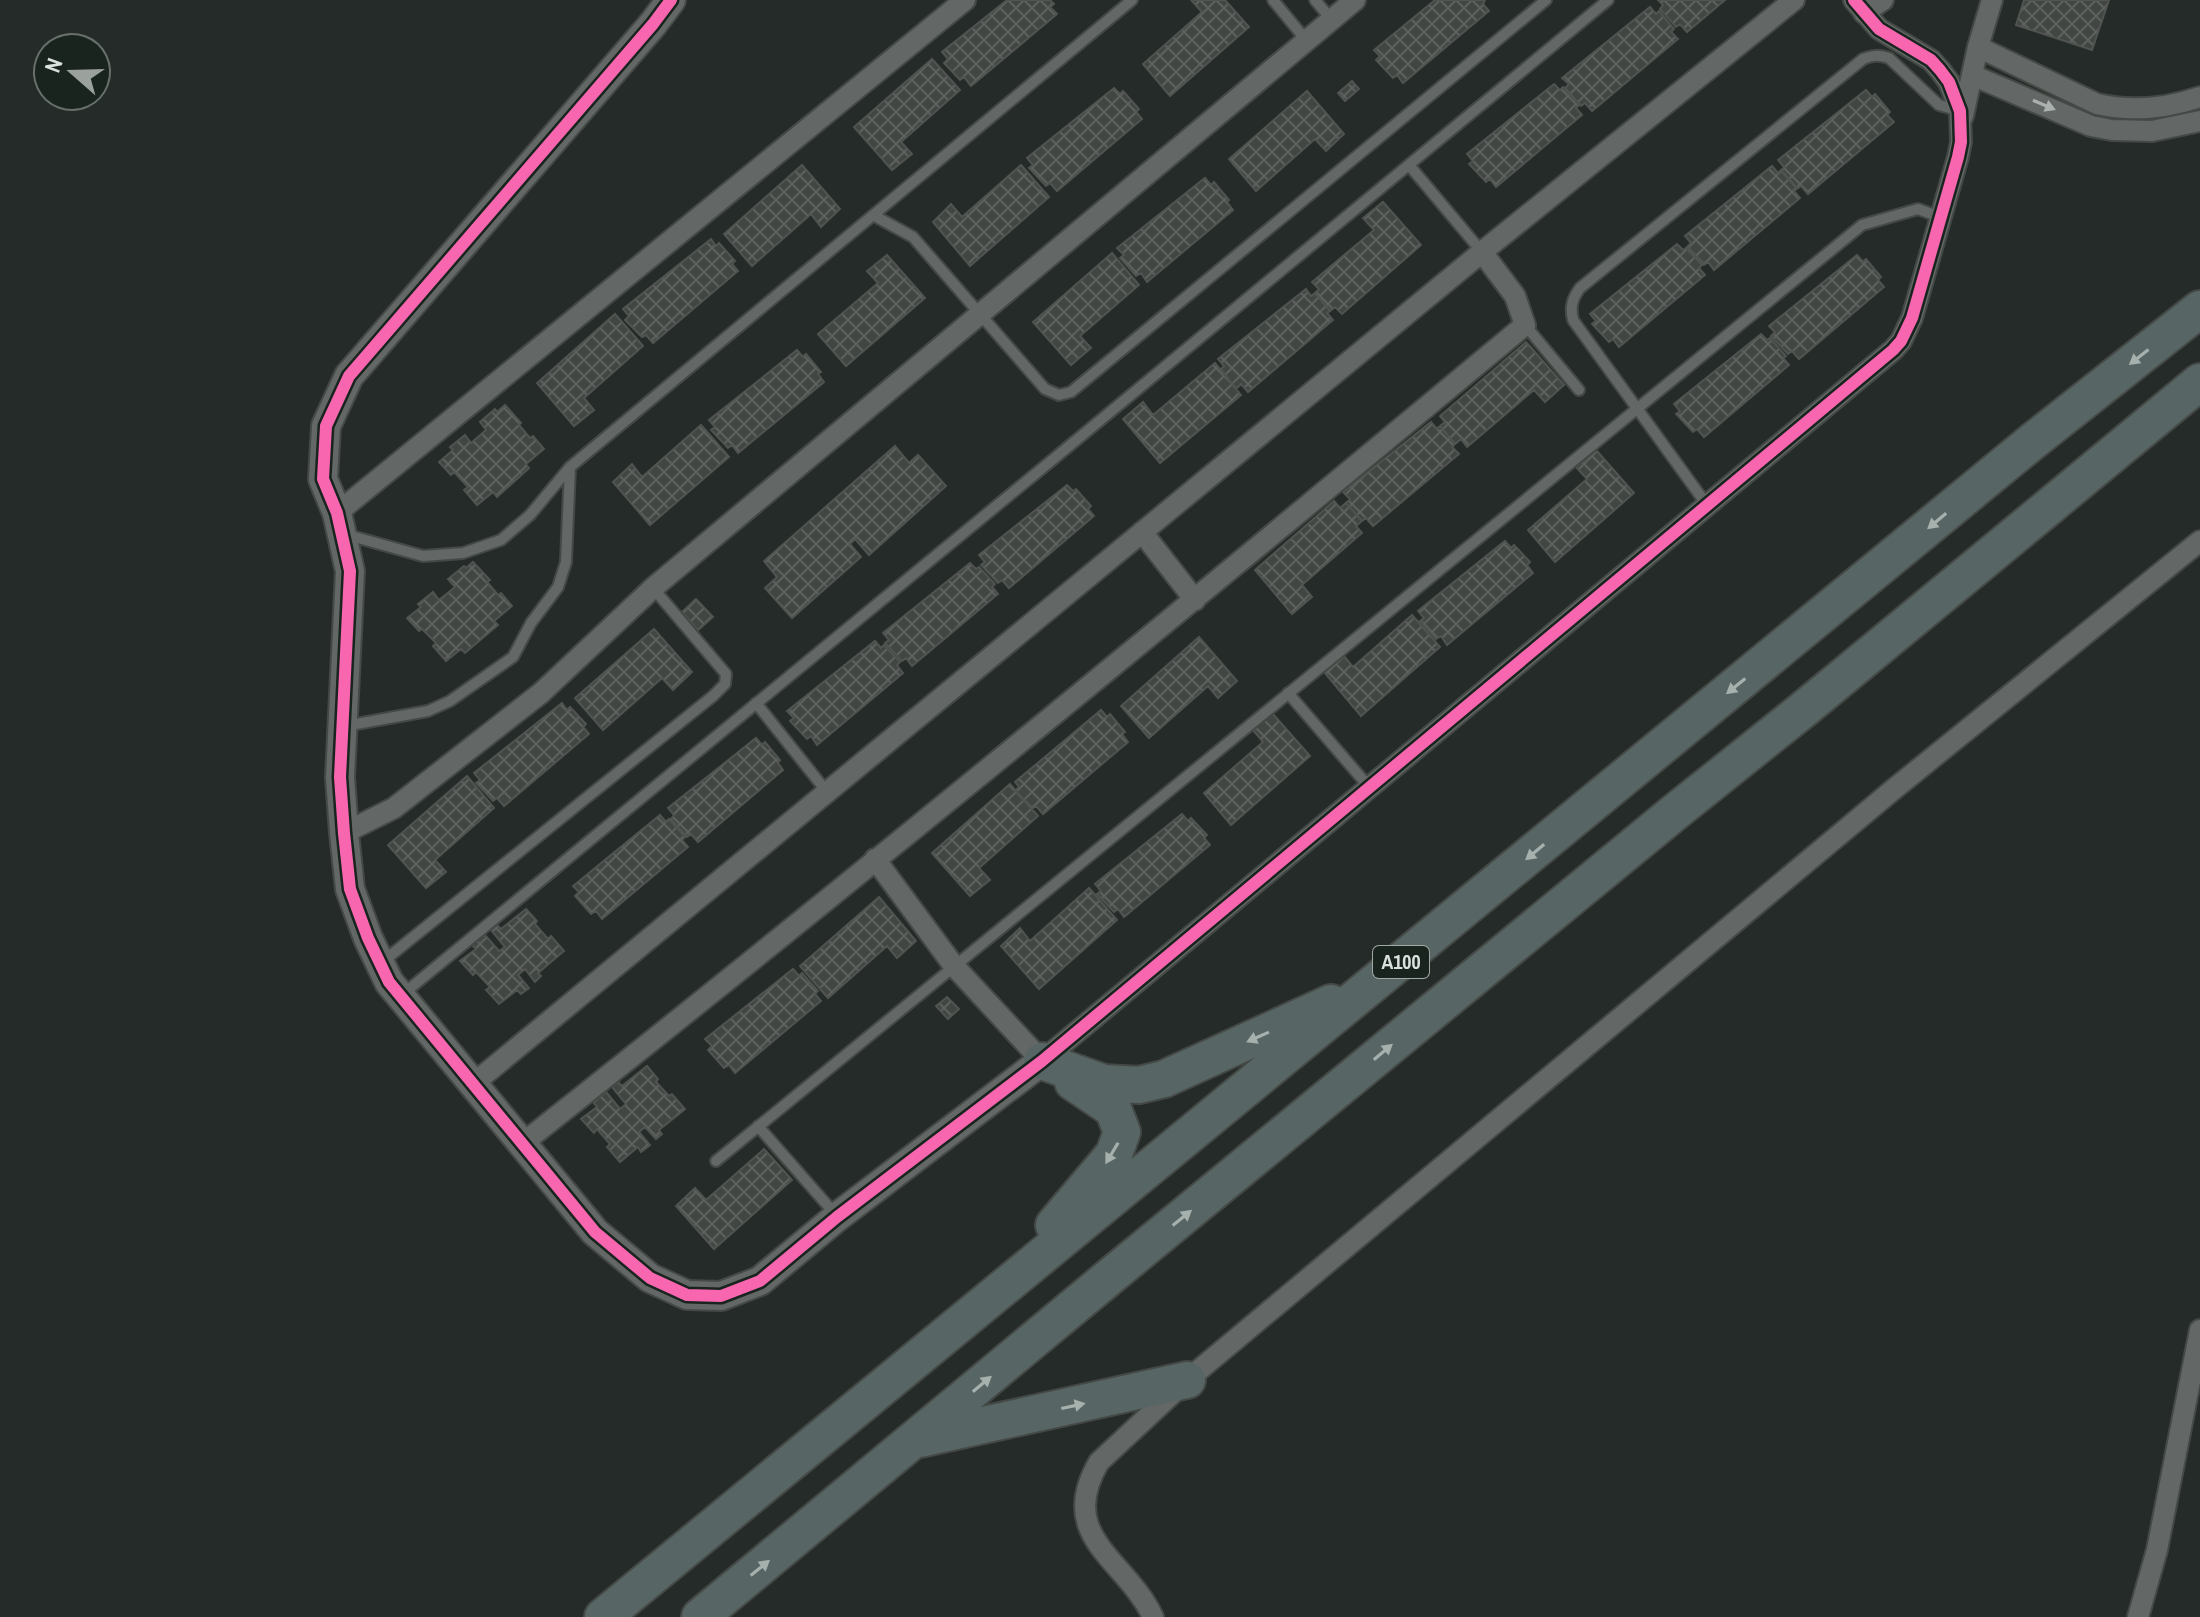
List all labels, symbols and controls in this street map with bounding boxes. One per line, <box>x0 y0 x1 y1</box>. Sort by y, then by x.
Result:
north arrow <box>32 32 112 112</box>
text: N <box>37 54 70 76</box>
one-way arrow <box>2032 99 2056 112</box>
one-way arrow <box>2129 348 2149 365</box>
one-way arrow <box>1927 512 1947 529</box>
one-way arrow <box>1726 677 1746 694</box>
one-way arrow <box>1526 843 1546 860</box>
road number: A100 <box>1373 946 1429 978</box>
one-way arrow <box>1247 1030 1270 1043</box>
one-way arrow <box>1373 1044 1393 1061</box>
one-way arrow <box>1105 1141 1120 1164</box>
one-way arrow <box>1172 1210 1192 1227</box>
one-way arrow <box>972 1376 992 1393</box>
one-way arrow <box>1060 1399 1085 1412</box>
one-way arrow <box>750 1560 770 1576</box>

